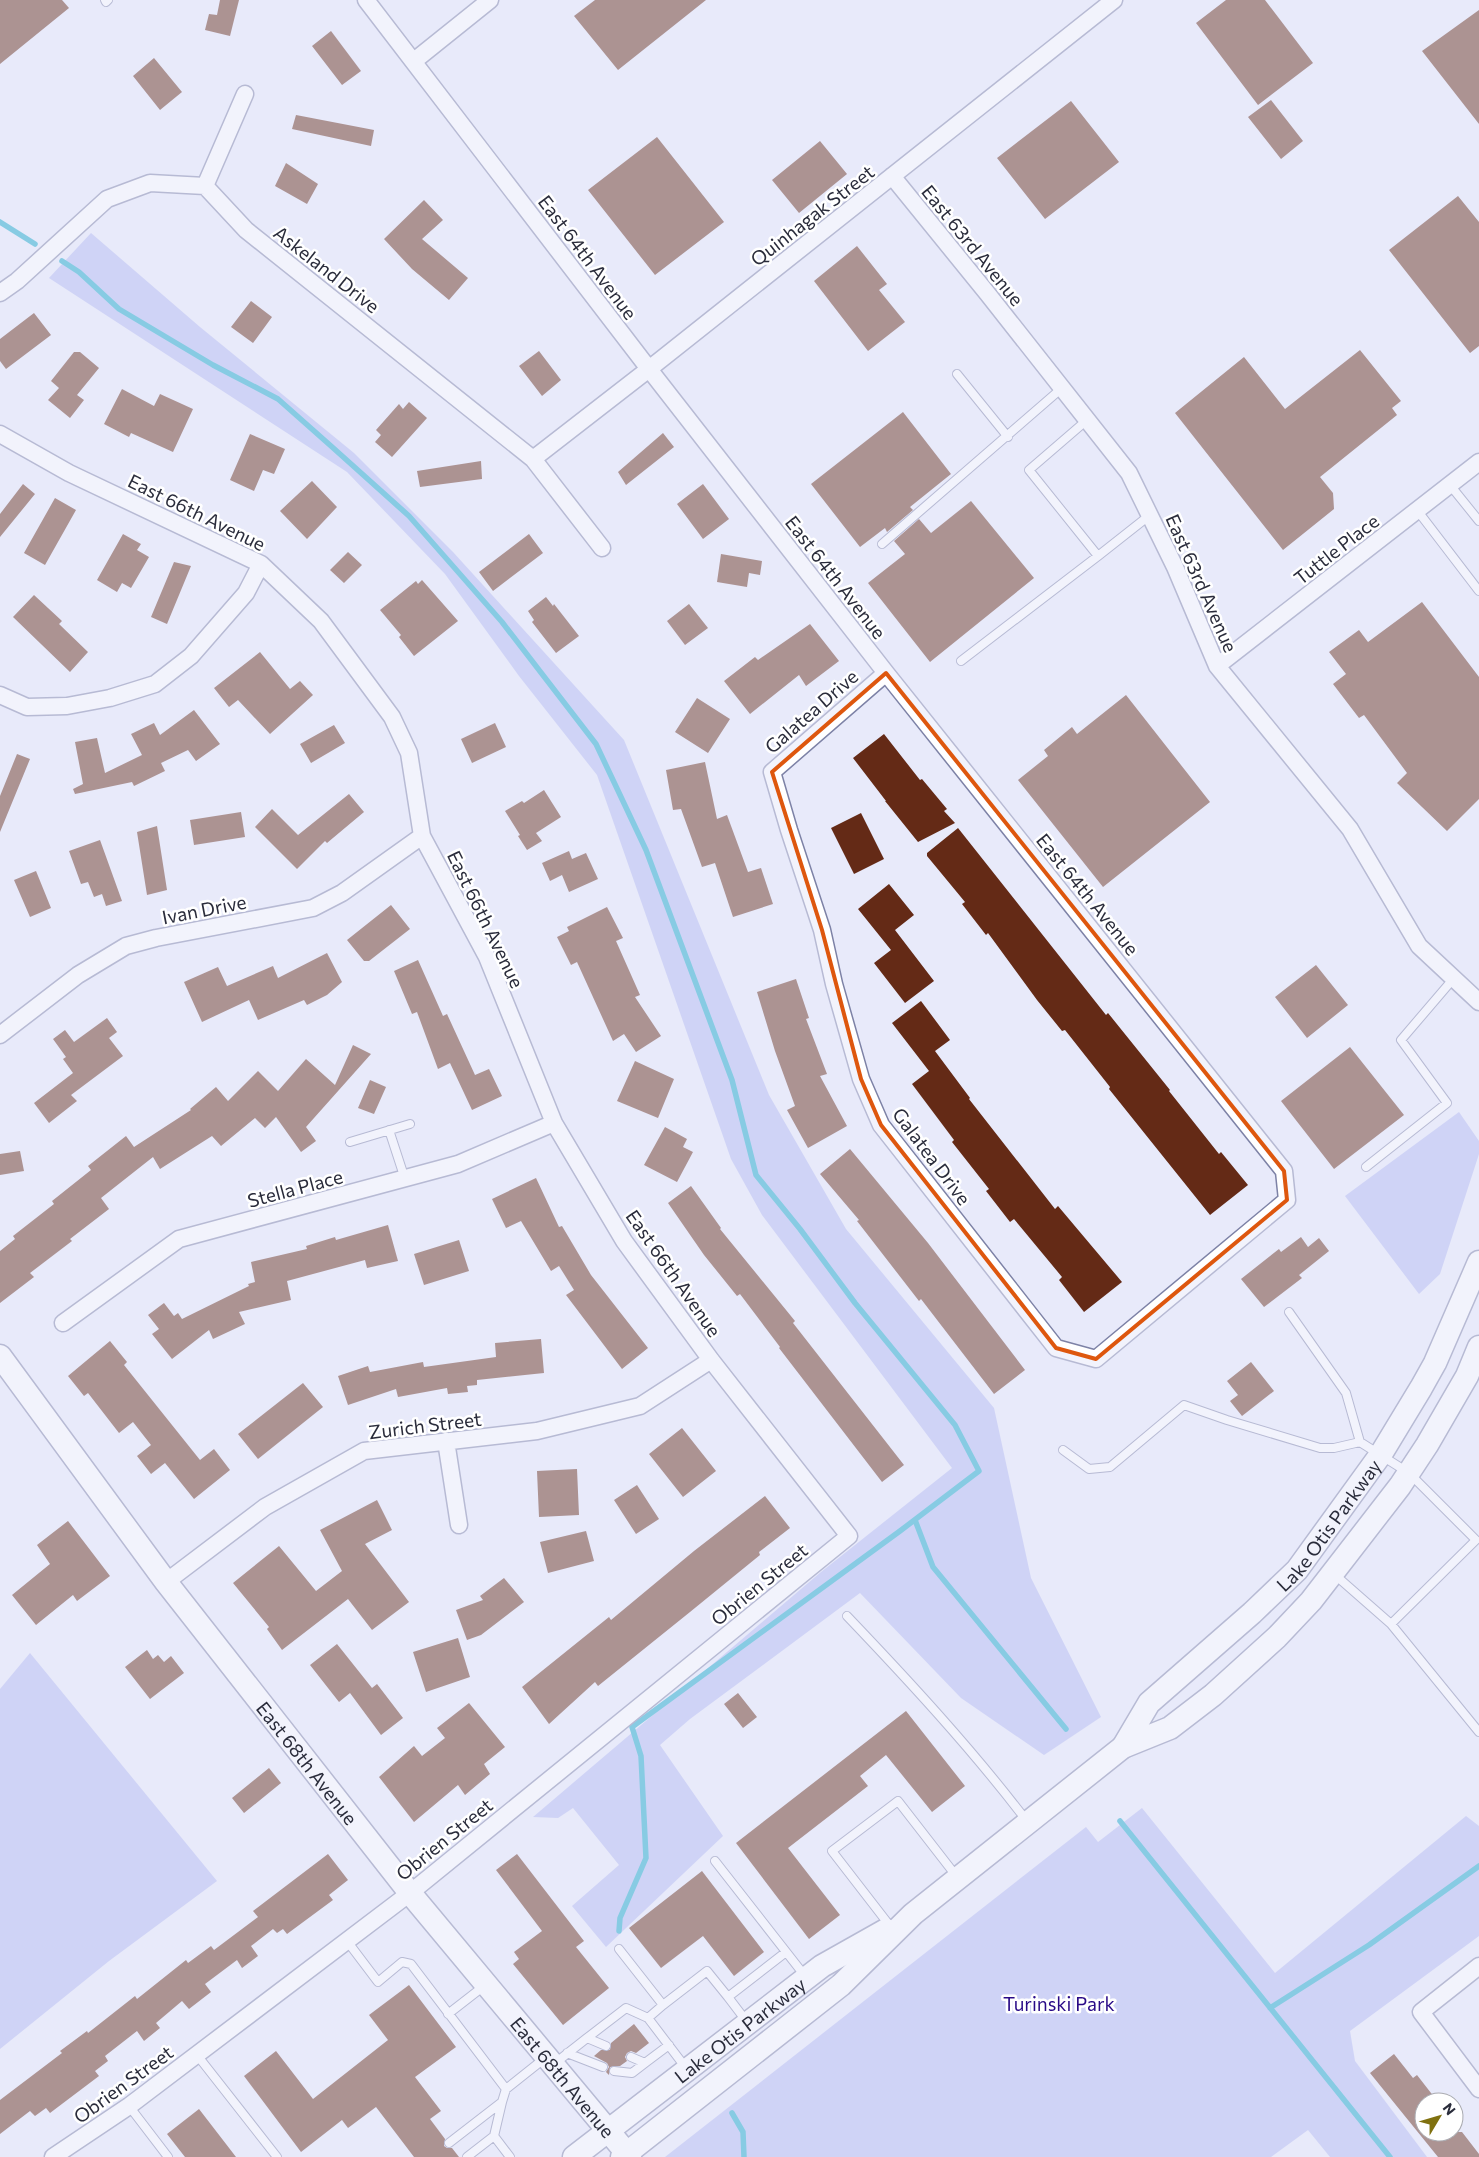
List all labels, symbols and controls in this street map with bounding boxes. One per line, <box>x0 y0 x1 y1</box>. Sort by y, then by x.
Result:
street label: Quinhagak Street <box>746 159 879 270</box>
street label: East 63rd Avenue <box>917 180 1029 310</box>
street label: East 64th Avenue <box>534 190 642 324</box>
street label: Askeland Drive <box>270 221 384 317</box>
street label: East 66th Avenue <box>125 469 269 555</box>
street label: Tuttle Place <box>1289 509 1383 589</box>
street label: East 63rd Avenue <box>1161 510 1243 656</box>
street label: East 64th Avenue <box>781 511 891 643</box>
street label: Galatea Drive <box>760 664 862 758</box>
street label: East 64th Avenue <box>1032 829 1144 959</box>
street label: East 66th Avenue <box>443 847 529 991</box>
street label: Ivan Drive <box>160 890 248 928</box>
street label: Galatea Drive <box>888 1103 976 1209</box>
street label: Stella Place <box>245 1164 345 1212</box>
street label: East 66th Avenue <box>622 1205 726 1341</box>
street label: Zurich Street <box>367 1407 483 1443</box>
street label: Lake Otis Parkway <box>1271 1454 1385 1595</box>
street label: Obrien Street <box>706 1538 812 1630</box>
street label: East 68th Avenue <box>252 1696 363 1829</box>
street label: Obrien Street <box>391 1793 497 1885</box>
street label: Lake Otis Parkway <box>669 1972 810 2087</box>
park label: Turinski Park <box>1003 1992 1115 2015</box>
street label: East 68th Avenue <box>506 2012 620 2142</box>
street label: Obrien Street <box>69 2040 177 2128</box>
north arrow <box>1414 2092 1464 2142</box>
text: N <box>1440 2099 1460 2118</box>

